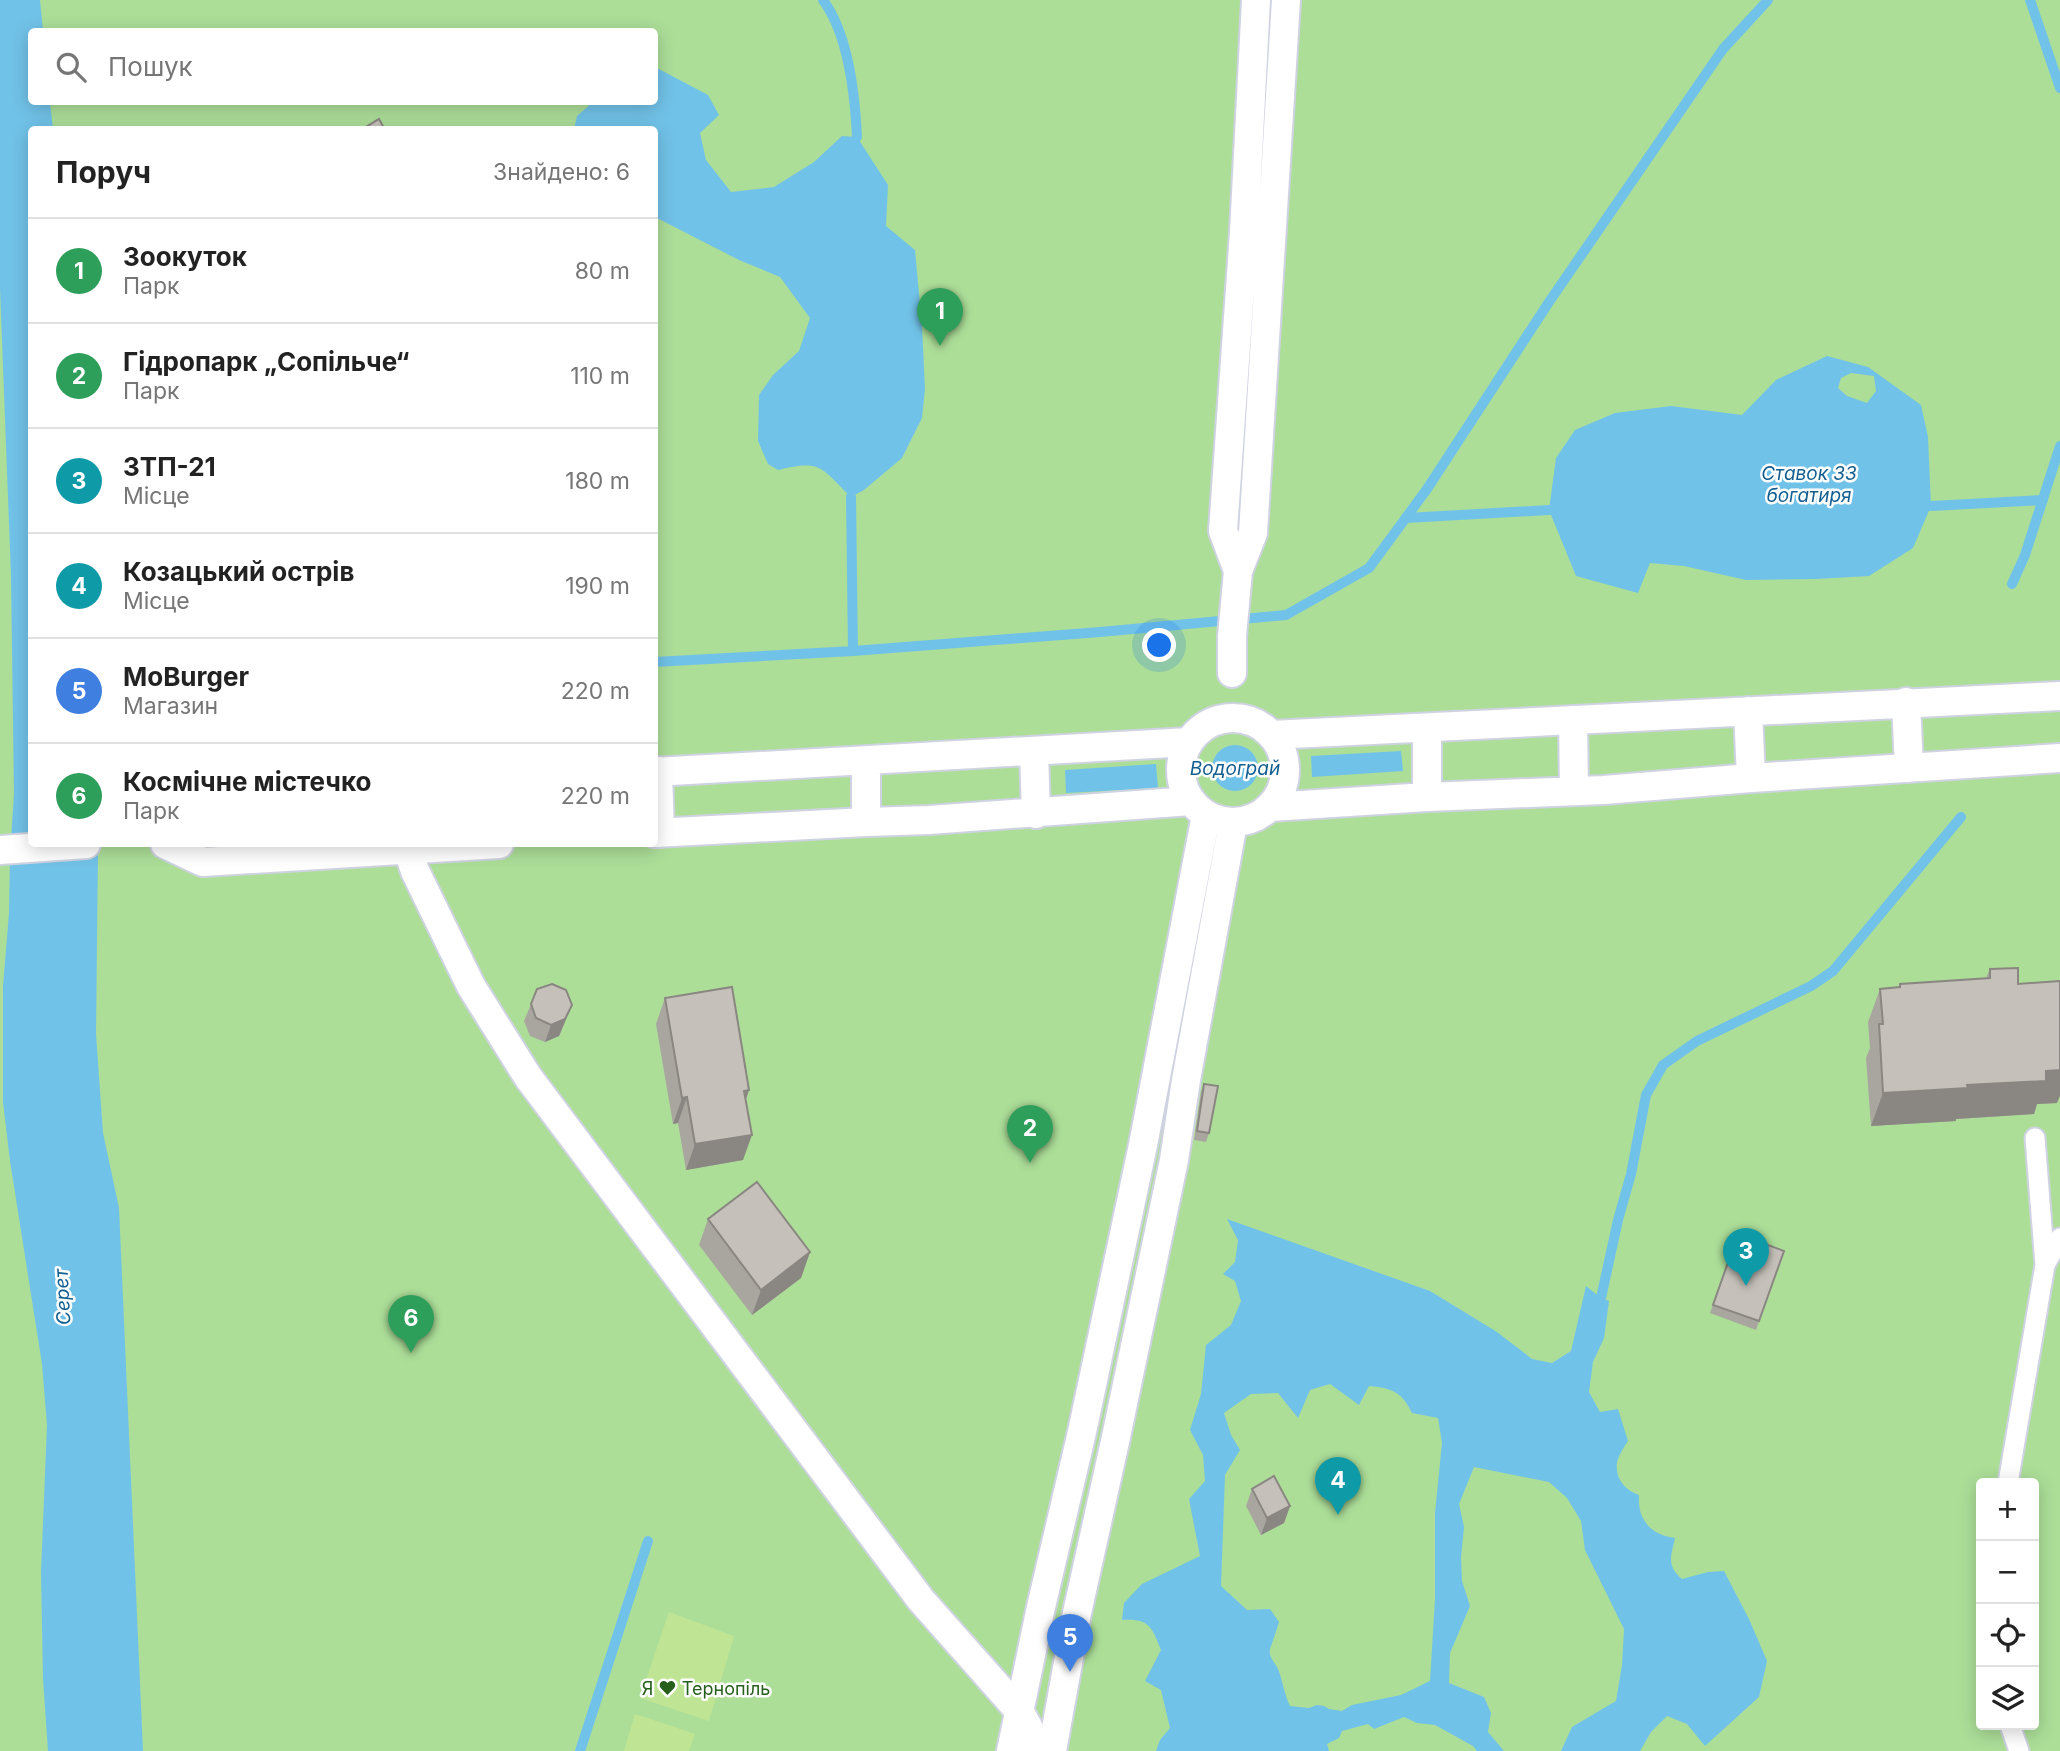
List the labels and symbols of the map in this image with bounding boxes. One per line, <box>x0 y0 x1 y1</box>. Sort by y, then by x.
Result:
pin: 1 <box>917 288 963 346</box>
water label: Ставок 33 богатиря <box>1761 462 1857 507</box>
your location <box>1142 628 1176 662</box>
water label: Водограй <box>1190 757 1280 780</box>
pin: 2 <box>1007 1105 1053 1163</box>
pin: 3 <box>1723 1228 1769 1286</box>
water label: Серет <box>49 1267 75 1326</box>
pin: 6 <box>388 1295 434 1353</box>
pin: 4 <box>1315 1457 1361 1515</box>
pin: 5 <box>1047 1614 1093 1672</box>
park label: Я ♥ Тернопіль <box>642 1678 770 1699</box>

